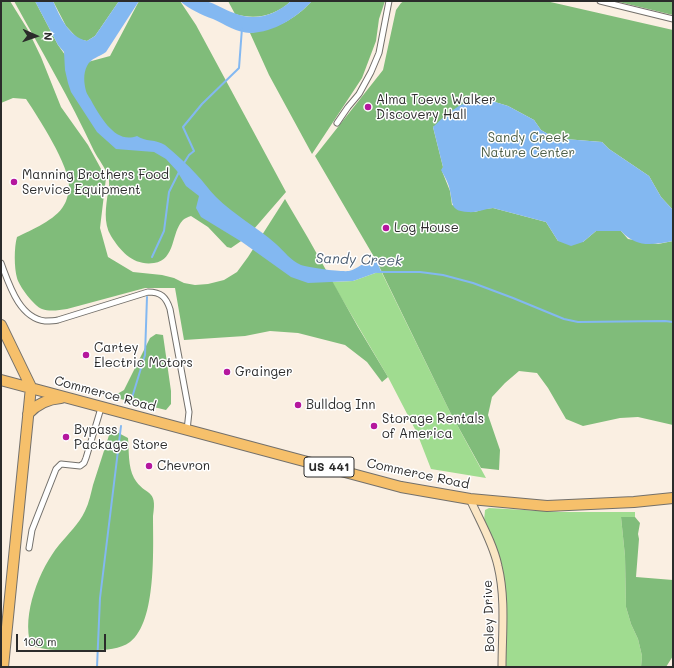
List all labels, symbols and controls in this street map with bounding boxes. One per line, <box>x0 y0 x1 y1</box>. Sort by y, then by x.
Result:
north arrow <box>16 16 56 56</box>
text: N <box>41 32 56 41</box>
place label: Alma Toevs Walker Discovery Hall <box>376 92 495 123</box>
marker: Alma Toevs Walker Discovery Hall <box>363 102 373 112</box>
park label: Sandy Creek Nature Center <box>481 130 575 161</box>
place label: Manning Brothers Food Service Equipment <box>22 167 169 198</box>
marker: Manning Brothers Food Service Equipment <box>9 177 19 187</box>
place label: Log House <box>394 220 459 236</box>
marker: Log House <box>381 223 391 233</box>
water label: Sandy Creek <box>315 250 403 270</box>
place label: Cartey Electric Motors <box>94 340 193 371</box>
marker: Cartey Electric Motors <box>81 350 91 360</box>
place label: Grainger <box>235 364 293 380</box>
marker: Grainger <box>222 367 232 377</box>
street label: Commerce Road <box>53 373 157 415</box>
place label: Bulldog Inn <box>306 397 375 413</box>
marker: Bulldog Inn <box>293 400 303 410</box>
place label: Storage Rentals of America <box>382 411 484 442</box>
marker: Storage Rentals of America <box>369 421 379 431</box>
place label: Bypass Package Store <box>74 422 168 453</box>
marker: Bypass Package Store <box>61 432 71 442</box>
street label: Commerce Road <box>365 456 471 492</box>
road number: US 441 <box>304 457 354 477</box>
place label: Chevron <box>157 458 210 474</box>
marker: Chevron <box>144 461 154 471</box>
street label: Boley Drive <box>480 580 498 652</box>
scale bar <box>18 626 108 652</box>
text: 100 m <box>23 633 57 649</box>

